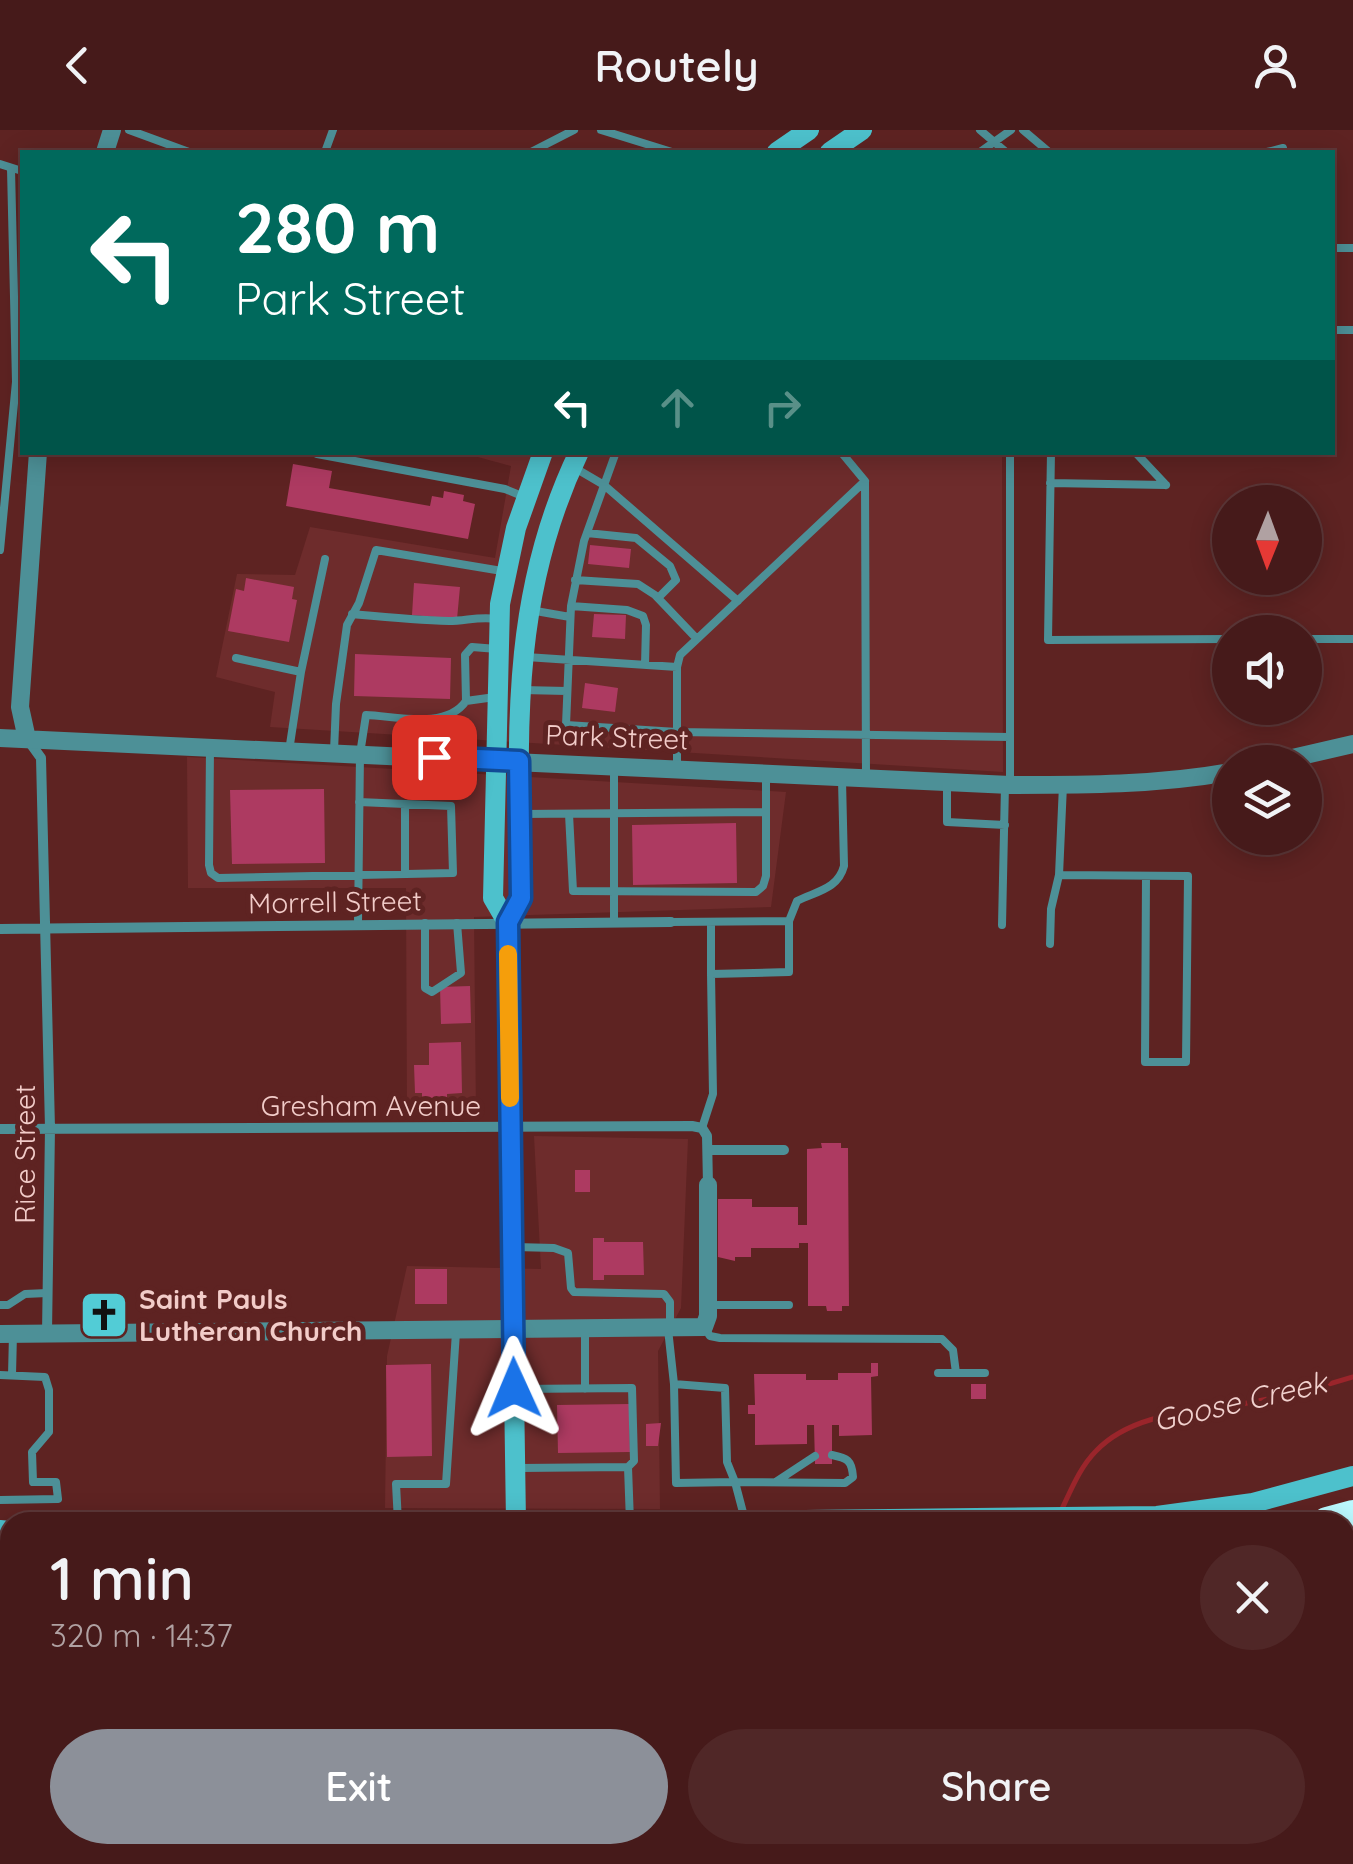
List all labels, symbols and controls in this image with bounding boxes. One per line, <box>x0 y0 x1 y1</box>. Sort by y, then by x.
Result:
text: Routely <box>594 37 759 93</box>
icon: back <box>50 38 105 93</box>
icon: person <box>1248 38 1303 93</box>
text: 280 m <box>235 183 440 271</box>
icon: left <box>70 190 200 320</box>
text: Park Street <box>235 270 466 326</box>
icon: left <box>545 380 600 435</box>
icon: ahead <box>650 380 705 435</box>
icon: right <box>755 380 810 435</box>
north arrow <box>1212 485 1322 595</box>
map controls <box>1212 485 1322 855</box>
button: sound <box>1212 615 1322 725</box>
pin <box>392 715 477 800</box>
street label: Park Street <box>545 717 689 756</box>
icon: arrive <box>407 730 462 785</box>
button: layers <box>1212 745 1322 855</box>
street label: Morrell Street <box>248 882 422 921</box>
street label: Rice Street <box>7 1084 42 1224</box>
street label: Gresham Avenue <box>261 1088 481 1123</box>
place label: Saint Pauls Lutheran Church <box>139 1281 362 1348</box>
church icon: Saint Pauls Lutheran Church <box>78 1289 130 1341</box>
position arrow <box>462 1336 566 1440</box>
water label: Goose Creek <box>1149 1362 1333 1439</box>
text: 1 min <box>50 1540 194 1615</box>
button: close <box>1200 1545 1305 1650</box>
text: 320 m · 14:37 <box>50 1615 233 1655</box>
button: Exit <box>50 1729 668 1844</box>
button: Share <box>688 1729 1305 1844</box>

